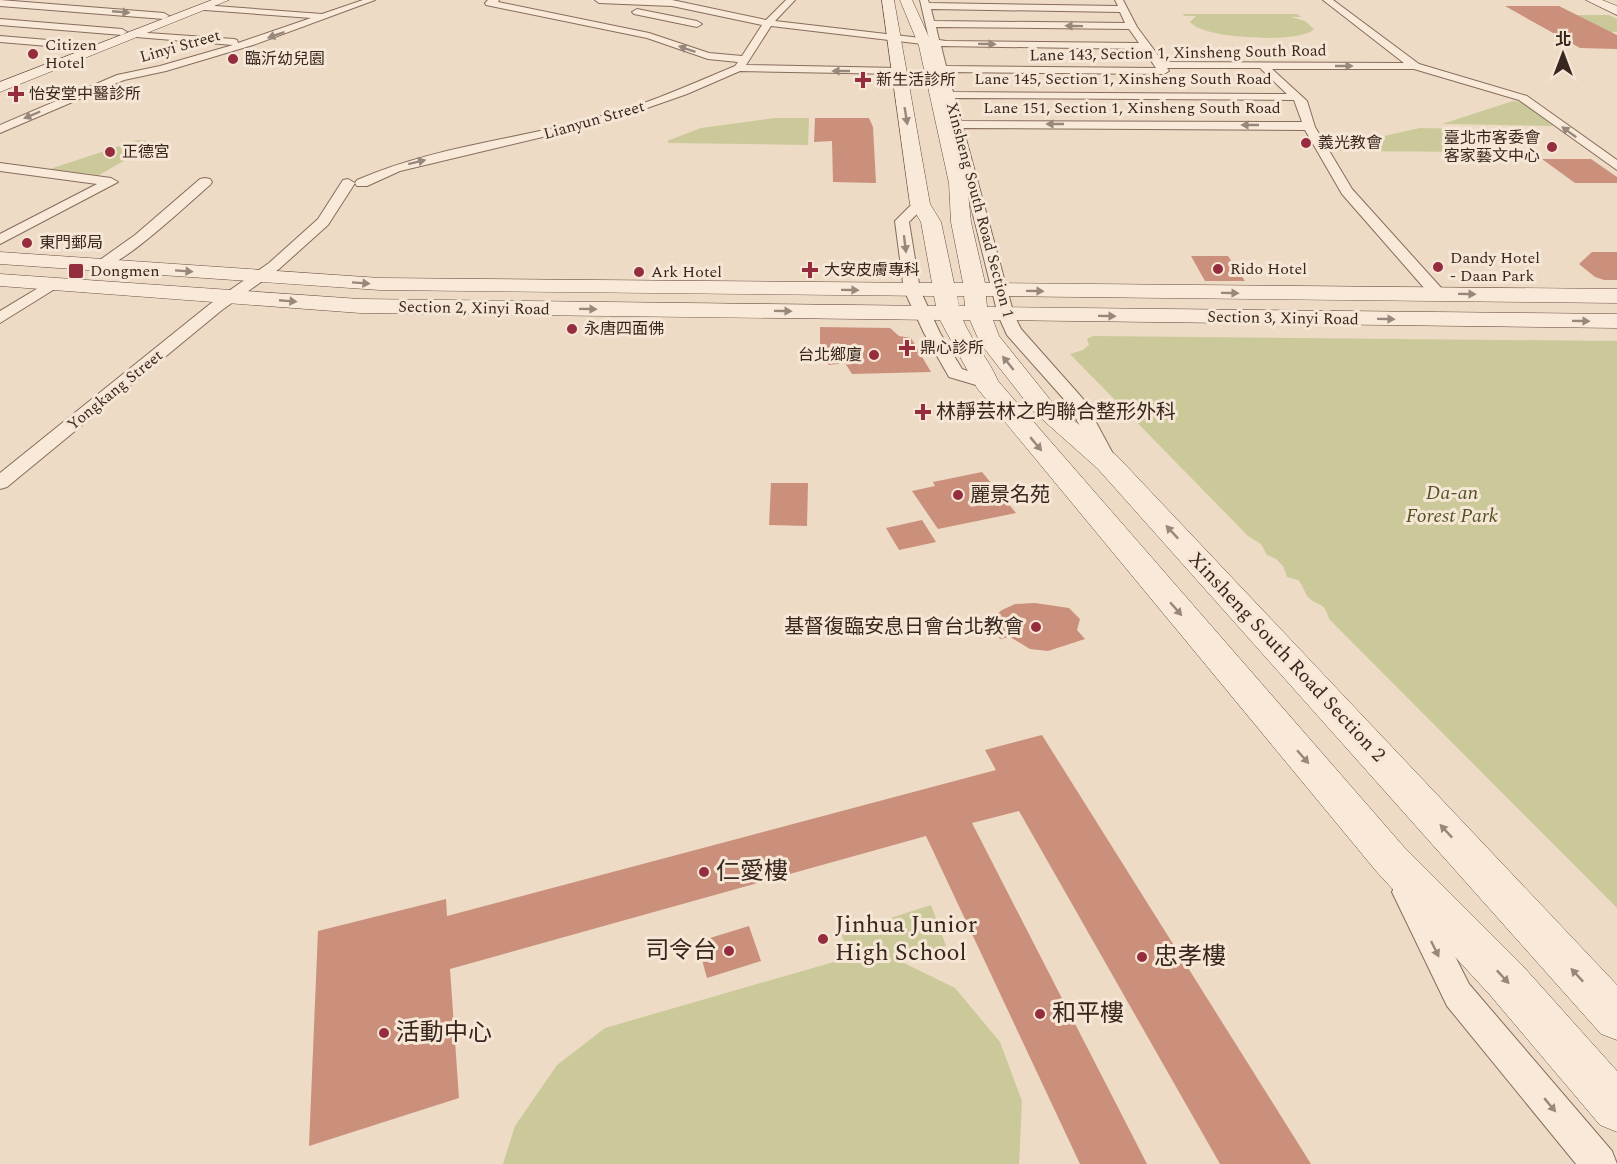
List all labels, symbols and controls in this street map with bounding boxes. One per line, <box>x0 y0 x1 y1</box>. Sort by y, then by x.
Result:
one-way arrow <box>112 8 131 17</box>
one-way arrow <box>1064 21 1083 30</box>
street label: Linyi Street <box>137 23 223 69</box>
north arrow <box>1533 24 1593 84</box>
text: 北 <box>1555 28 1571 52</box>
one-way arrow <box>267 30 285 40</box>
place label: Citizen Hotel <box>45 33 97 75</box>
street label: Lane 143, Section 1, Xinsheng South Road <box>1029 38 1327 68</box>
one-way arrow <box>978 39 997 49</box>
one-way arrow <box>678 43 696 53</box>
marker: Citizen Hotel <box>26 47 40 61</box>
place label: 臨沂幼兒園 <box>245 47 325 71</box>
marker: 臨沂幼兒園 <box>226 52 240 66</box>
one-way arrow <box>1335 61 1354 71</box>
one-way arrow <box>831 66 850 76</box>
street label: Lane 145, Section 1, Xinsheng South Road <box>974 67 1272 91</box>
place label: 新生活診所 <box>876 68 956 92</box>
marker: 新生活診所 <box>854 71 872 89</box>
place label: 怡安堂中醫診所 <box>29 82 141 106</box>
marker: 怡安堂中醫診所 <box>7 85 25 103</box>
street label: Lianyun Street <box>541 94 648 146</box>
street label: Lane 151, Section 1, Xinsheng South Road <box>983 96 1281 120</box>
street label: Xinsheng South Road Section 1 <box>940 99 1020 321</box>
one-way arrow <box>902 106 911 125</box>
one-way arrow <box>23 111 41 120</box>
one-way arrow <box>1045 119 1064 129</box>
one-way arrow <box>1240 121 1259 130</box>
place label: 臺北市客委會 客家藝文中心 <box>1444 126 1540 168</box>
one-way arrow <box>1562 127 1577 139</box>
place label: 義光教會 <box>1318 131 1382 155</box>
marker: 義光教會 <box>1299 136 1313 150</box>
place label: 正德宮 <box>122 140 170 164</box>
marker: 臺北市客委會 客家藝文中心 <box>1545 140 1559 154</box>
marker: 正德宮 <box>103 145 117 159</box>
one-way arrow <box>408 157 426 167</box>
place label: 東門郵局 <box>39 231 103 255</box>
one-way arrow <box>900 234 910 253</box>
marker: 東門郵局 <box>20 236 34 250</box>
place label: Dandy Hotel - Daan Park <box>1450 246 1540 288</box>
place label: Rido Hotel <box>1230 257 1307 281</box>
place label: 大安皮膚專科 <box>824 258 920 282</box>
place label: Dongmen <box>90 259 160 283</box>
place label: Ark Hotel <box>651 260 722 284</box>
marker: Dandy Hotel - Daan Park <box>1431 260 1445 274</box>
marker: 大安皮膚專科 <box>801 261 819 279</box>
marker: Dongmen <box>67 262 85 280</box>
marker: Rido Hotel <box>1211 262 1225 276</box>
marker: Ark Hotel <box>632 265 646 279</box>
one-way arrow <box>175 266 194 275</box>
one-way arrow <box>351 278 370 287</box>
one-way arrow <box>840 285 859 295</box>
one-way arrow <box>1025 286 1044 296</box>
one-way arrow <box>1220 288 1239 298</box>
one-way arrow <box>1457 289 1476 299</box>
street label: Section 2, Xinyi Road <box>398 295 550 321</box>
one-way arrow <box>279 296 298 306</box>
one-way arrow <box>579 304 598 314</box>
street label: Section 3, Xinyi Road <box>1207 305 1359 331</box>
one-way arrow <box>774 306 793 316</box>
one-way arrow <box>1097 311 1116 321</box>
one-way arrow <box>1376 314 1395 324</box>
one-way arrow <box>1571 316 1590 326</box>
place label: 永唐四面佛 <box>584 317 664 341</box>
marker: 永唐四面佛 <box>565 322 579 336</box>
place label: 鼎心診所 <box>920 336 984 360</box>
marker: 鼎心診所 <box>898 339 916 357</box>
place label: 台北鄉廈 <box>798 343 862 367</box>
street label: Yongkang Street <box>62 344 168 436</box>
marker: 台北鄉廈 <box>867 348 881 362</box>
one-way arrow <box>1001 355 1014 371</box>
place label: 林靜芸林之昀聯合整形外科 <box>936 397 1176 427</box>
marker: 林靜芸林之昀聯合整形外科 <box>914 403 932 421</box>
one-way arrow <box>1029 436 1042 451</box>
park label: Da-an Forest Park <box>1406 478 1499 531</box>
place label: 麗景名苑 <box>970 480 1050 510</box>
marker: 麗景名苑 <box>951 488 965 502</box>
one-way arrow <box>1166 525 1179 540</box>
street label: Xinsheng South Road Section 2 <box>1181 545 1393 769</box>
one-way arrow <box>1169 601 1182 616</box>
place label: 基督復臨安息日會台北教會 <box>784 612 1024 642</box>
marker: 基督復臨安息日會台北教會 <box>1029 620 1043 634</box>
one-way arrow <box>1296 749 1309 764</box>
one-way arrow <box>1440 824 1453 839</box>
place label: 仁愛樓 <box>716 854 788 890</box>
marker: 仁愛樓 <box>697 865 711 879</box>
place label: Jinhua Junior High School <box>835 907 977 971</box>
marker: Jinhua Junior High School <box>816 932 830 946</box>
place label: 司令台 <box>645 933 717 969</box>
place label: 忠孝樓 <box>1154 939 1226 975</box>
one-way arrow <box>1430 940 1440 957</box>
marker: 司令台 <box>722 944 736 958</box>
marker: 忠孝樓 <box>1135 950 1149 964</box>
one-way arrow <box>1571 968 1585 982</box>
one-way arrow <box>1496 969 1510 984</box>
place label: 和平樓 <box>1052 996 1124 1032</box>
marker: 和平樓 <box>1033 1007 1047 1021</box>
place label: 活動中心 <box>396 1015 492 1051</box>
marker: 活動中心 <box>377 1026 391 1040</box>
one-way arrow <box>1543 1097 1556 1113</box>

